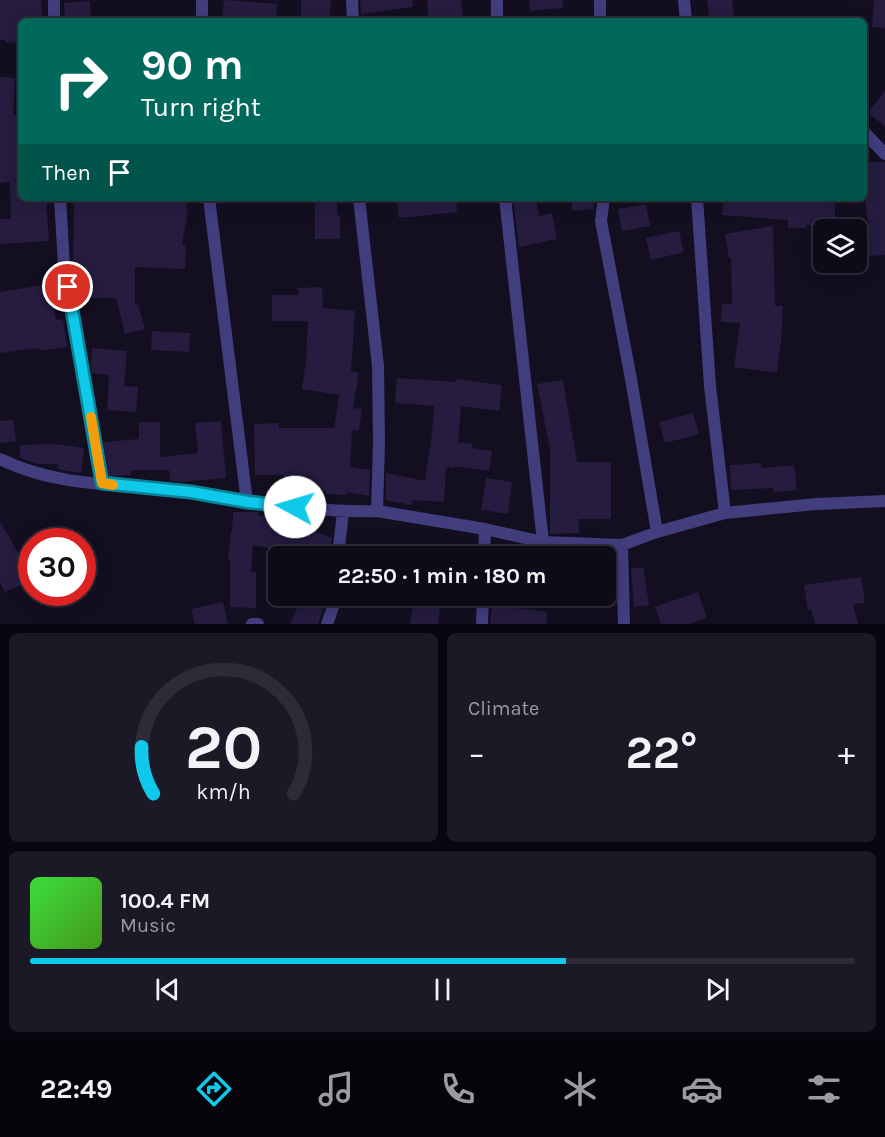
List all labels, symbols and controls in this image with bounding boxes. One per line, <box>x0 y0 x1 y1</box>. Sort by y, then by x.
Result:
text: 90 m <box>141 40 244 90</box>
icon: right <box>42 42 120 120</box>
text: Turn right <box>141 91 261 123</box>
icon: arrive <box>103 156 136 189</box>
text: Then <box>42 160 91 186</box>
map controls <box>813 219 867 273</box>
button: layers <box>813 219 867 273</box>
pin <box>42 261 93 312</box>
icon: arrive <box>51 270 84 303</box>
position arrow <box>263 475 327 539</box>
speed limit sign: 30 <box>18 528 96 606</box>
text: 22:50 · 1 min · 180 m <box>338 563 546 589</box>
text: Climate <box>468 697 539 720</box>
text: 20 <box>185 711 262 784</box>
text: 22° <box>626 727 697 779</box>
text: − <box>468 734 485 772</box>
text: + <box>838 734 855 772</box>
text: km/h <box>196 780 251 805</box>
text: 100.4 FM <box>120 888 210 914</box>
text: Music <box>120 914 176 937</box>
icon: previous <box>151 973 184 1006</box>
icon: pause <box>426 973 459 1006</box>
icon: next <box>701 973 734 1006</box>
icon: directions <box>193 1068 235 1110</box>
icon: music <box>315 1068 357 1110</box>
icon: phone <box>437 1068 479 1110</box>
icon: climate <box>559 1068 601 1110</box>
icon: car <box>681 1068 723 1110</box>
icon: filters <box>803 1068 845 1110</box>
text: 22:49 <box>40 1073 113 1105</box>

